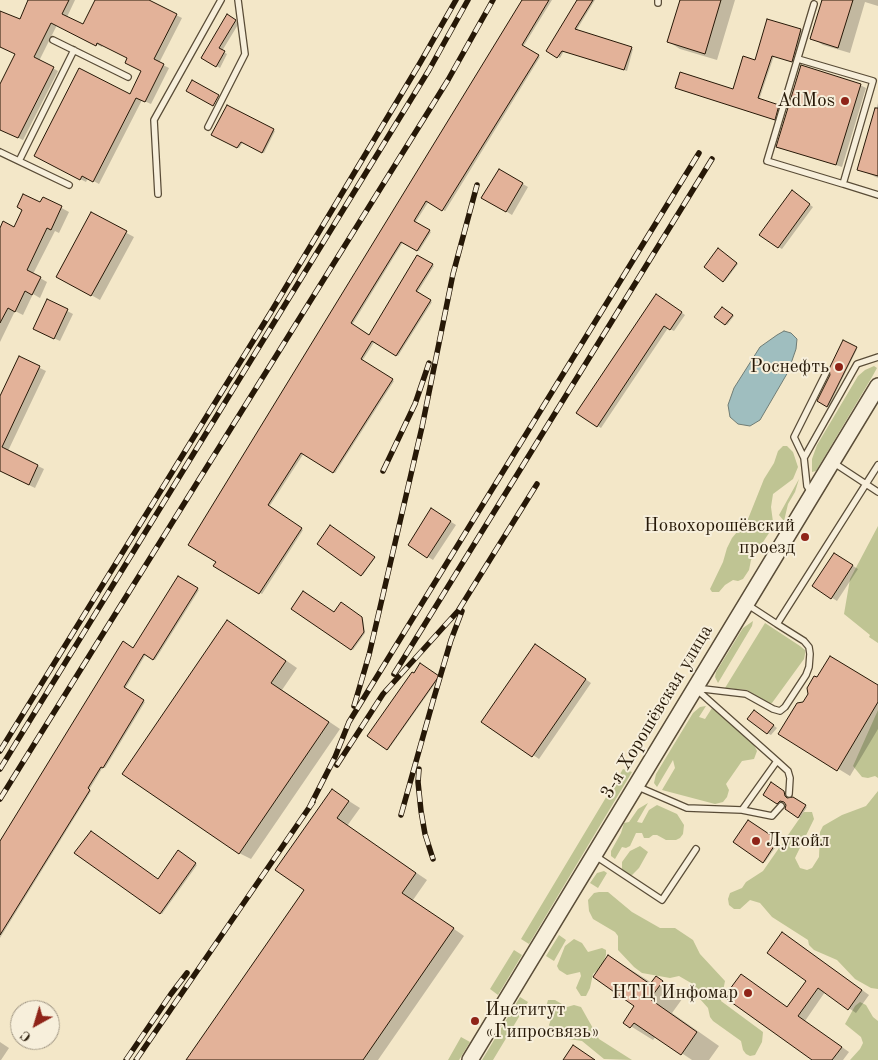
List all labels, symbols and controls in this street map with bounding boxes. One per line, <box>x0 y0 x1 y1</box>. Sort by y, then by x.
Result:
place label: AdMos <box>777 90 835 112</box>
marker: AdMos <box>839 95 851 107</box>
place label: Роснефть <box>750 356 829 378</box>
marker: Роснефть <box>833 361 845 373</box>
place label: Новохорошёвский проезд <box>644 515 795 559</box>
marker: Новохорошёвский проезд <box>799 531 811 543</box>
street label: 3-я Хорошёвская улица <box>596 621 718 803</box>
place label: Лукойл <box>766 830 830 852</box>
marker: Лукойл <box>750 835 762 847</box>
place label: НТЦ Инфомар <box>612 982 738 1004</box>
marker: НТЦ Инфомар <box>742 987 754 999</box>
place label: Институт «Гипросвязь» <box>485 999 600 1043</box>
north arrow <box>10 1000 60 1050</box>
marker: Институт «Гипросвязь» <box>469 1015 481 1027</box>
text: С <box>18 1028 34 1044</box>

